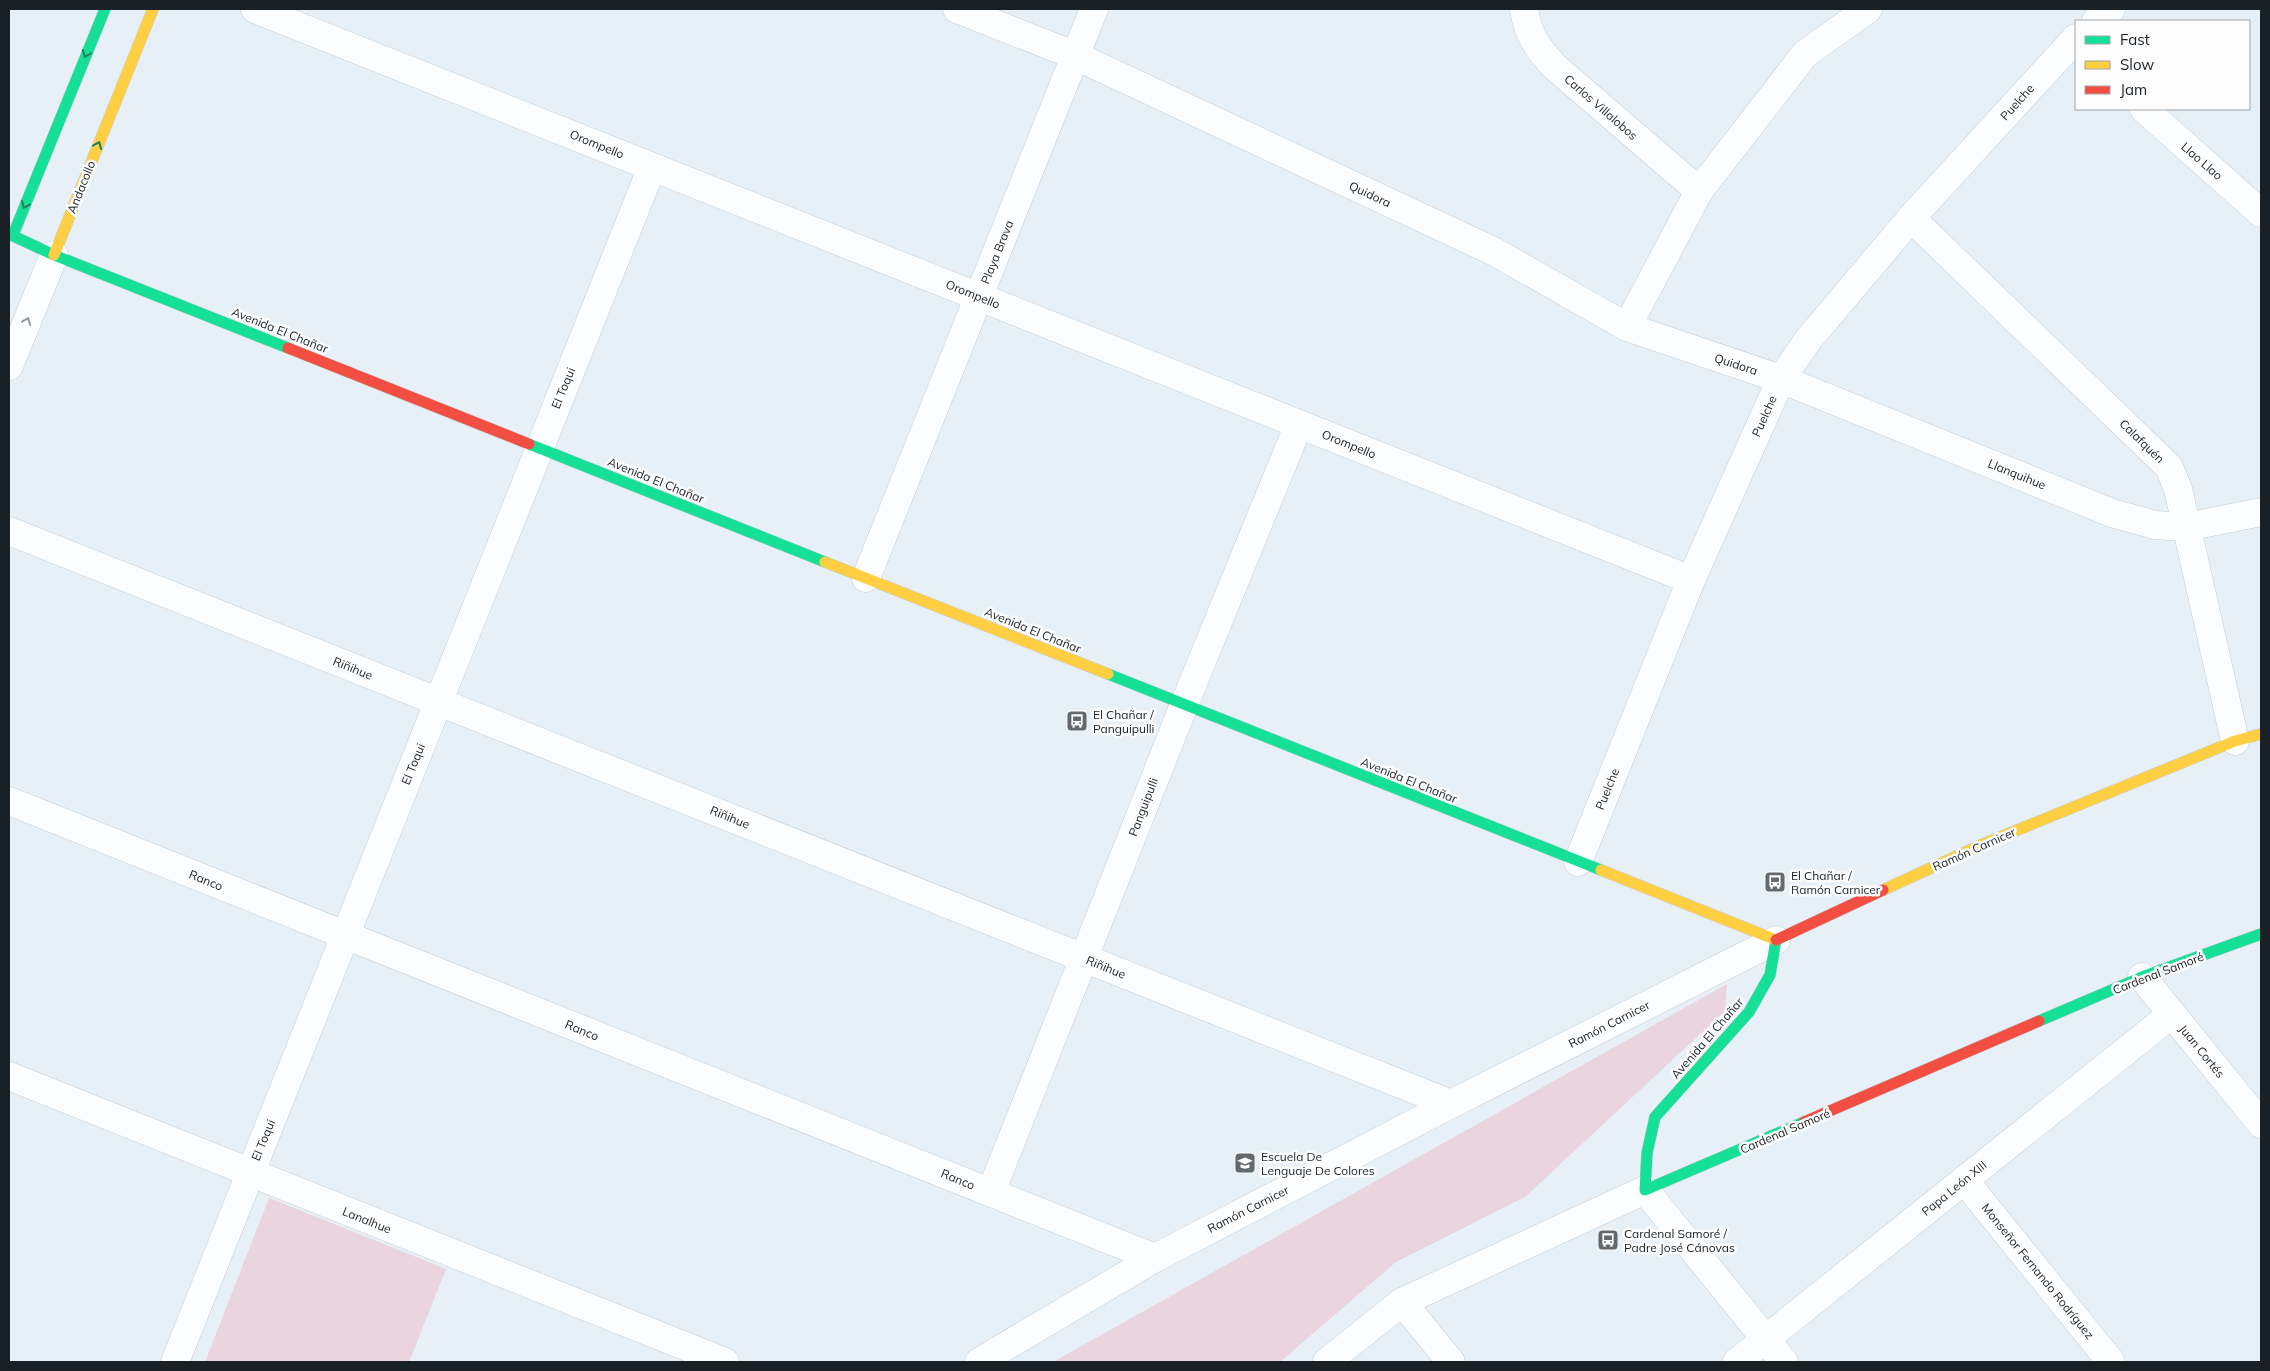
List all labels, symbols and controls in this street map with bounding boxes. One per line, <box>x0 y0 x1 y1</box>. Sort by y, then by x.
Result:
legend <box>2075 20 2250 110</box>
text: Fast <box>2120 30 2150 49</box>
one-way arrow <box>82 49 93 58</box>
text: Slow <box>2120 55 2154 74</box>
street label: Carlos Villalobos <box>1561 71 1641 143</box>
text: Jam <box>2120 80 2147 99</box>
street label: Puelche <box>1997 81 2037 123</box>
street label: Orompello <box>568 126 626 162</box>
street label: Llao Llao <box>2178 139 2226 183</box>
one-way arrow <box>92 141 102 150</box>
street label: Andacollo <box>64 158 98 216</box>
street label: Quidora <box>1347 178 1393 210</box>
one-way arrow <box>21 200 32 209</box>
street label: Playa Brava <box>977 218 1017 286</box>
street label: Orompello <box>944 276 1002 312</box>
street label: Avenida El Chañar <box>230 304 331 356</box>
one-way arrow <box>21 317 31 326</box>
street label: Quidora <box>1712 350 1760 378</box>
street label: El Toqui <box>548 365 578 411</box>
street label: Puelche <box>1748 393 1780 439</box>
street label: Calafquén <box>2116 416 2168 466</box>
street label: Orompello <box>1320 426 1378 462</box>
street label: Avenida El Chañar <box>606 454 707 506</box>
street label: Llanquihue <box>1986 456 2048 492</box>
street label: Avenida El Chañar <box>983 604 1084 656</box>
street label: Riñihue <box>331 653 375 683</box>
place label: El Chañar / Panguipulli <box>1093 707 1155 736</box>
bus stop icon: El Chañar / Panguipulli <box>1065 709 1089 733</box>
street label: El Toqui <box>398 741 428 787</box>
street label: Avenida El Chañar <box>1359 754 1460 806</box>
street label: Puelche <box>1592 766 1622 812</box>
street label: Panguipulli <box>1125 775 1161 838</box>
street label: Riñihue <box>708 802 752 832</box>
street label: Ramón Carnicer <box>1930 824 2018 874</box>
street label: Ranco <box>187 866 225 894</box>
place label: El Chañar / Ramón Carnicer <box>1791 868 1881 897</box>
bus stop icon: El Chañar / Ramón Carnicer <box>1763 870 1787 894</box>
street label: Cardenal Samoré <box>2110 949 2206 997</box>
street label: Riñihue <box>1084 952 1128 982</box>
street label: Avenida El Chañar <box>1668 994 1747 1082</box>
street label: Ramón Carnicer <box>1566 997 1653 1051</box>
street label: Ranco <box>563 1016 601 1044</box>
street label: Juan Cortés <box>2176 1021 2228 1081</box>
street label: Cardenal Samoré <box>1738 1105 1832 1157</box>
street label: El Toqui <box>248 1117 278 1163</box>
place label: Escuela De Lenguaje De Colores <box>1261 1149 1375 1178</box>
school or university icon: Escuela De Lenguaje De Colores <box>1233 1151 1257 1175</box>
street label: Papa León XIII <box>1918 1157 1990 1219</box>
street label: Ranco <box>939 1165 977 1193</box>
street label: Ramón Carnicer <box>1205 1182 1292 1236</box>
street label: Monseñor Fernando Rodríguez <box>1979 1200 2097 1342</box>
street label: Lanalhue <box>340 1203 394 1237</box>
place label: Cardenal Samoré / Padre José Cánovas <box>1624 1226 1735 1255</box>
bus stop icon: Cardenal Samoré / Padre José Cánovas <box>1596 1228 1620 1252</box>

